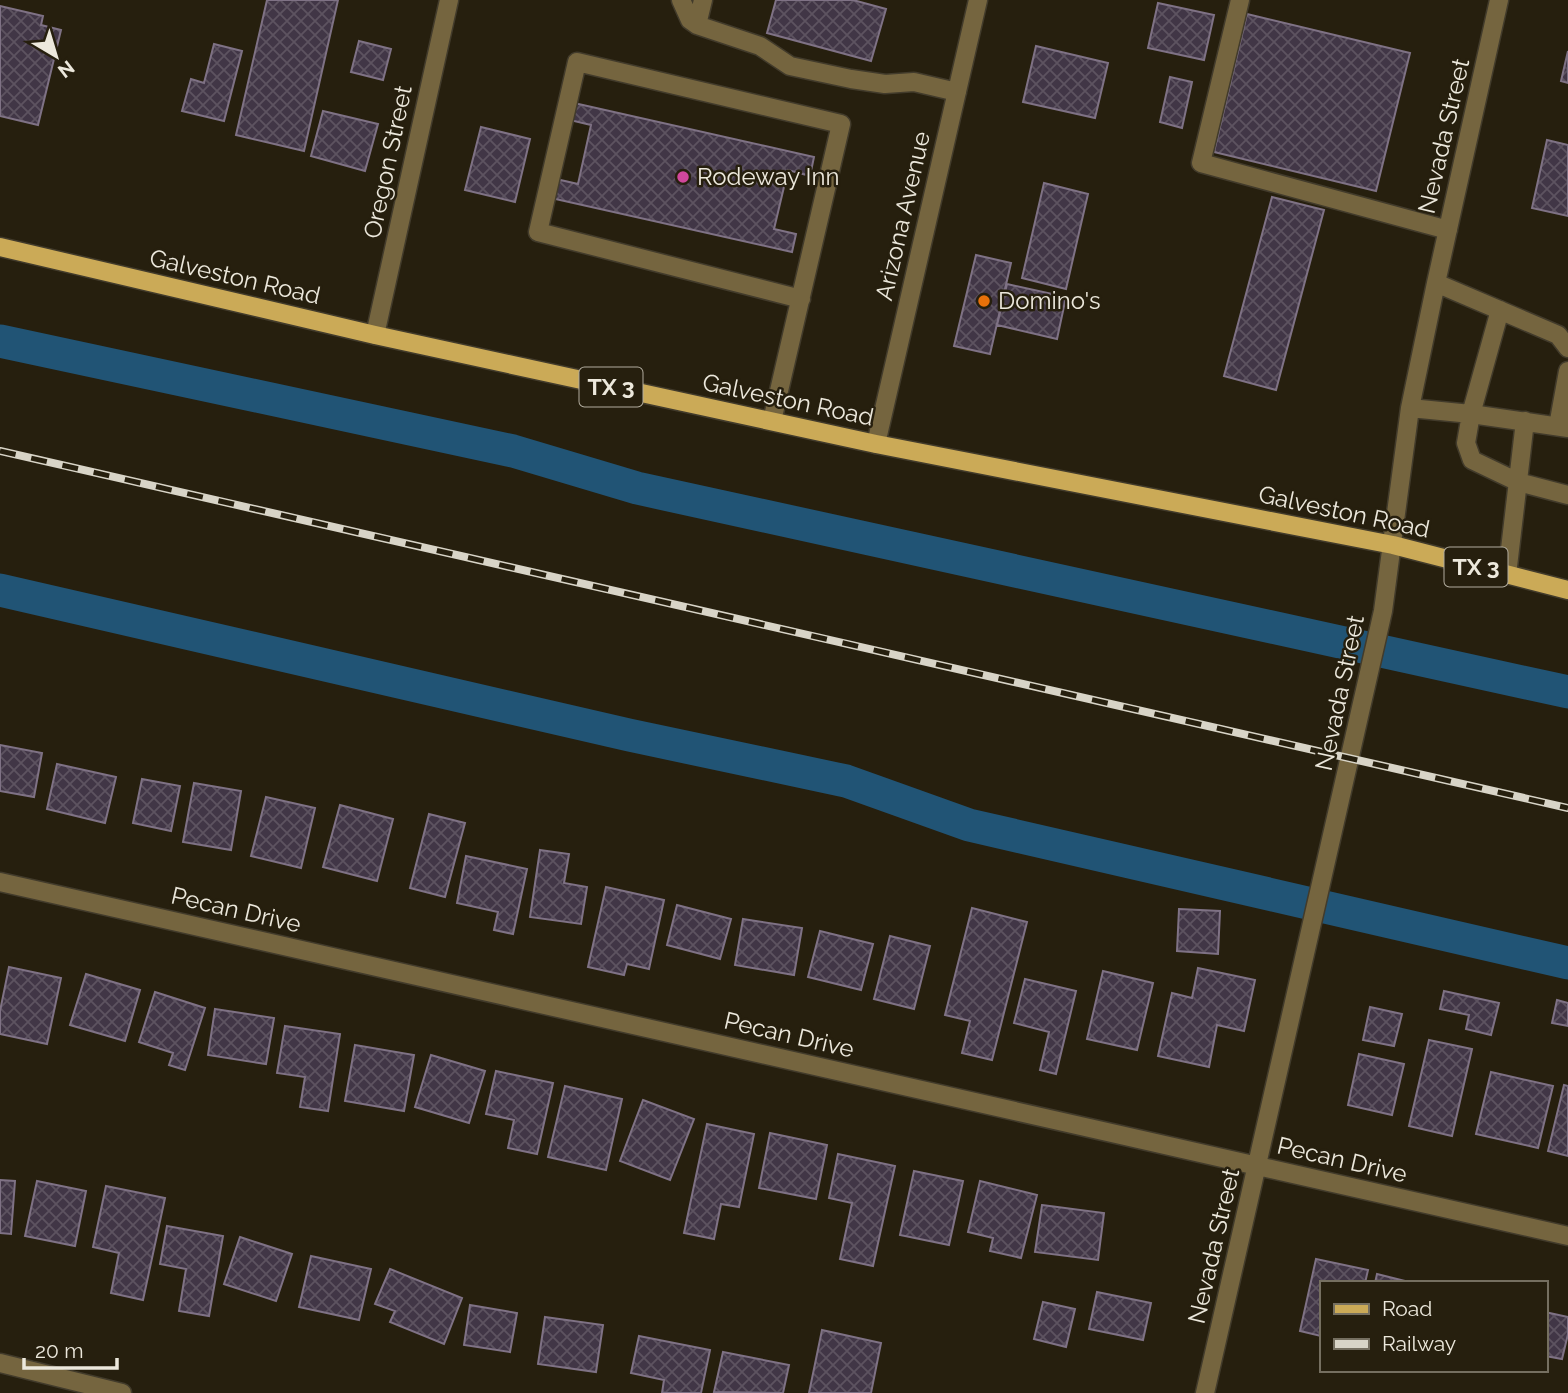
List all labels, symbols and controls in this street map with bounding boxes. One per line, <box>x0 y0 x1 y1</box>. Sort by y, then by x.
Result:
north arrow <box>21 21 91 91</box>
street label: Nevada Street <box>1412 55 1475 216</box>
text: N <box>54 56 79 83</box>
street label: Oregon Street <box>357 83 418 241</box>
street label: Arizona Avenue <box>869 129 936 303</box>
place label: Rodeway Inn <box>697 162 840 191</box>
marker: Rodeway Inn <box>675 169 691 185</box>
street label: Galveston Road <box>147 243 323 310</box>
place label: Domino's <box>998 286 1101 315</box>
marker: Domino's <box>976 293 992 309</box>
street label: Galveston Road <box>700 367 876 432</box>
road number: TX 3 <box>580 368 642 406</box>
street label: Galveston Road <box>1256 479 1432 544</box>
road number: TX 3 <box>1444 548 1508 586</box>
street label: Nevada Street <box>1309 612 1370 773</box>
street label: Pecan Drive <box>168 880 304 939</box>
street label: Pecan Drive <box>721 1005 857 1064</box>
street label: Pecan Drive <box>1274 1130 1410 1189</box>
street label: Nevada Street <box>1182 1165 1245 1326</box>
legend <box>1320 1281 1547 1372</box>
text: Road <box>1382 1296 1432 1321</box>
scale bar <box>24 1326 117 1370</box>
text: Railway <box>1382 1331 1456 1356</box>
text: 20 m <box>35 1338 83 1363</box>

